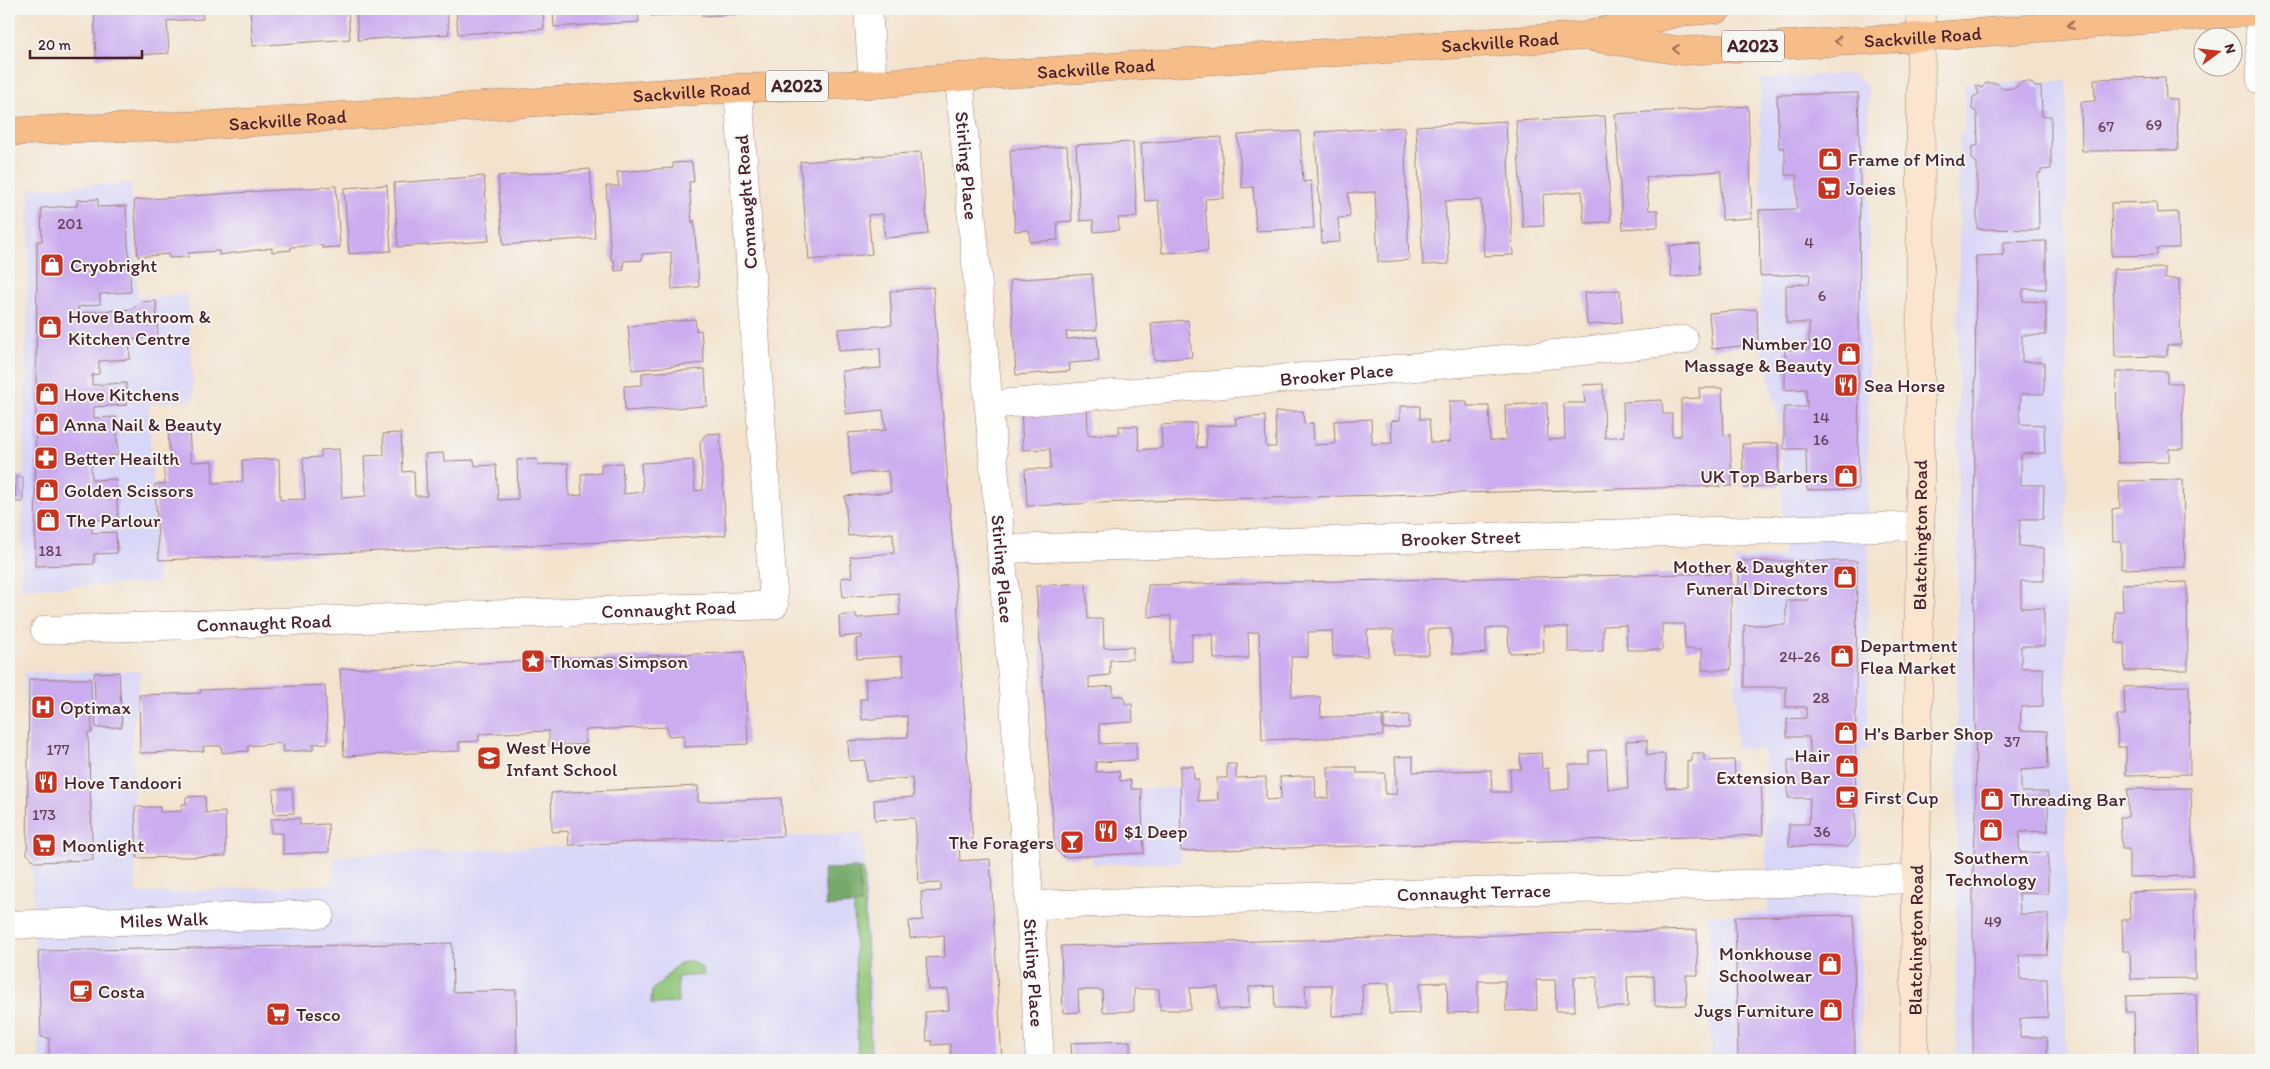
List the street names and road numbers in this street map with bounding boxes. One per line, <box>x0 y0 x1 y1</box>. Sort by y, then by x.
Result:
street label: Sackville Road <box>1863 21 1983 52</box>
street label: Sackville Road <box>1440 26 1560 57</box>
road number: A2023 <box>1722 30 1784 61</box>
street label: Sackville Road <box>1036 53 1156 83</box>
road number: A2023 <box>766 70 828 102</box>
street label: Sackville Road <box>632 76 752 107</box>
street label: Sackville Road <box>228 104 348 135</box>
street label: Stirling Place <box>951 110 984 221</box>
street label: Connaught Road <box>730 133 762 270</box>
street label: Brooker Place <box>1279 357 1394 390</box>
street label: Blatchington Road <box>1908 459 1932 610</box>
street label: Stirling Place <box>987 514 1019 624</box>
street label: Brooker Street <box>1400 524 1521 550</box>
street label: Connaught Road <box>601 595 737 622</box>
street label: Connaught Road <box>196 609 332 636</box>
street label: Blatchington Road <box>1903 864 1928 1015</box>
street label: Connaught Terrace <box>1396 878 1551 906</box>
street label: Miles Walk <box>119 906 209 933</box>
street label: Stirling Place <box>1019 918 1049 1028</box>

